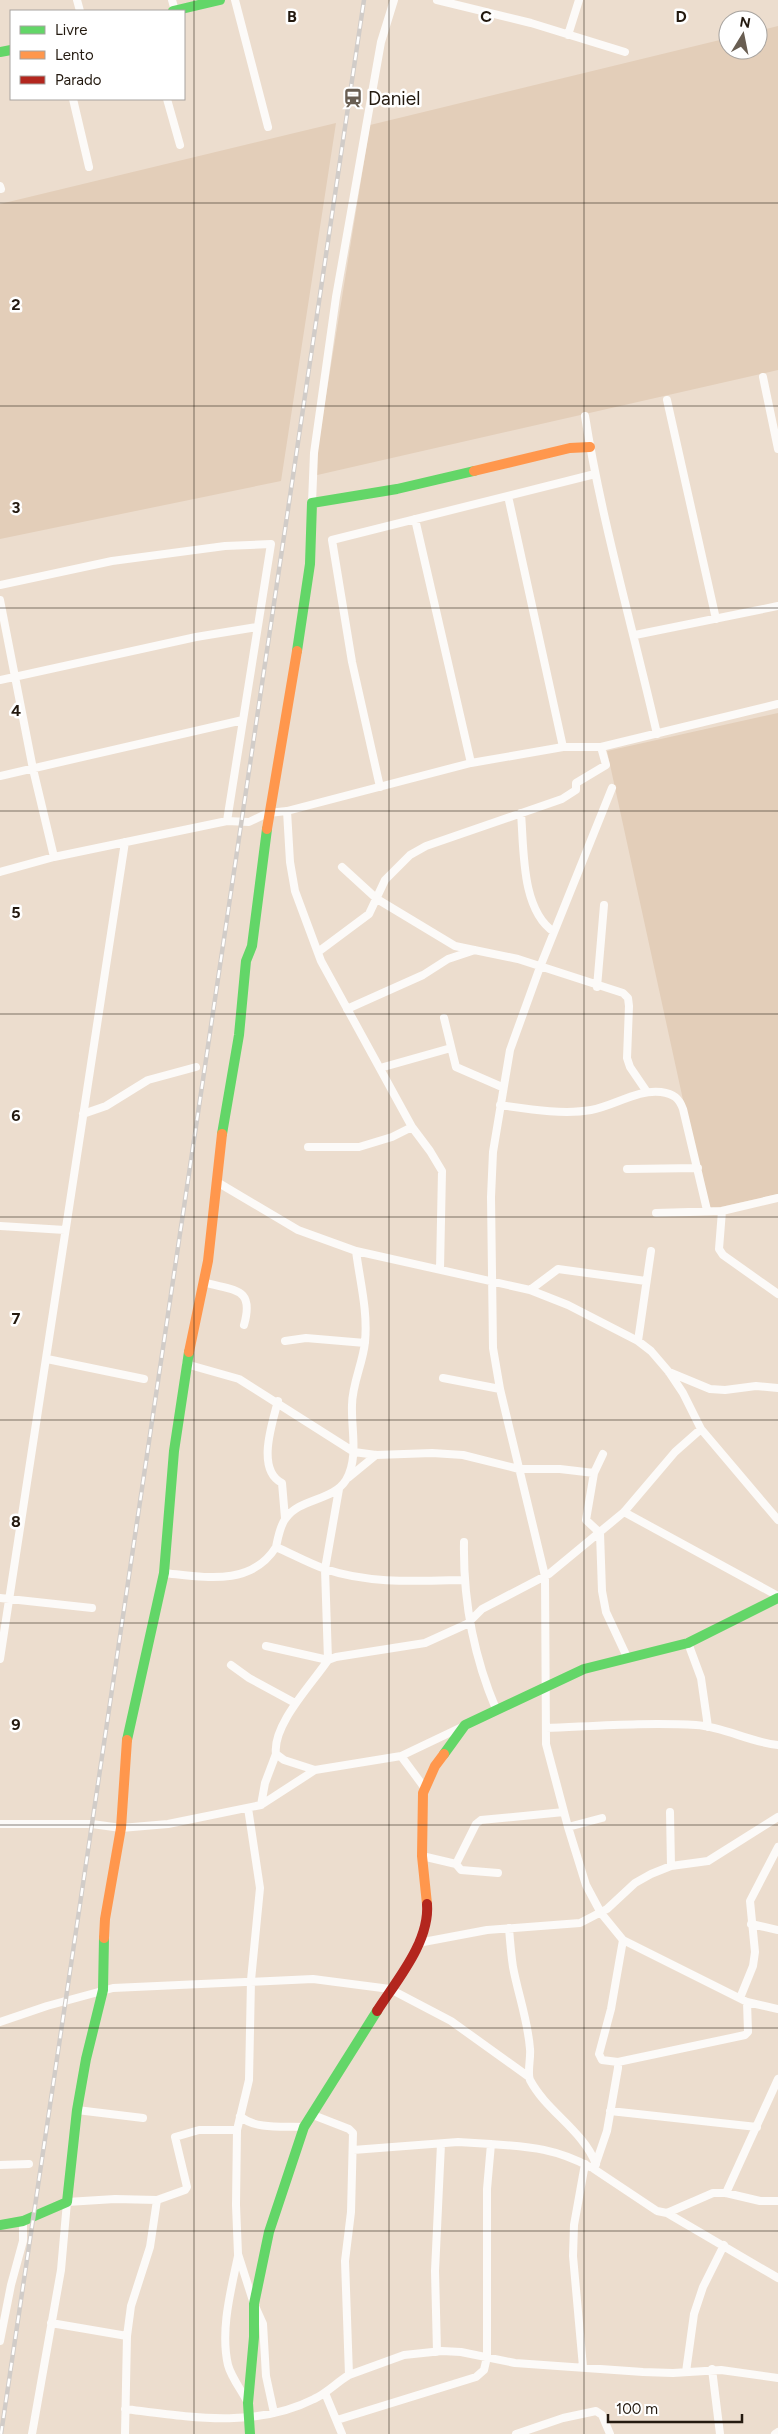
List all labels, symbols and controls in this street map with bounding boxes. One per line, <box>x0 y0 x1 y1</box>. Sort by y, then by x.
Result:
text: B <box>287 7 297 26</box>
text: C <box>480 7 492 26</box>
text: D <box>675 7 687 26</box>
legend <box>10 10 185 100</box>
north arrow <box>718 10 768 60</box>
text: N <box>738 13 752 32</box>
text: Livre <box>55 21 87 39</box>
text: Lento <box>55 46 94 64</box>
text: Parado <box>55 71 102 89</box>
station icon: Daniel <box>342 87 364 109</box>
place label: Daniel <box>368 87 420 110</box>
text: 2 <box>11 295 21 314</box>
text: 3 <box>12 498 21 517</box>
text: 4 <box>11 701 21 720</box>
text: 5 <box>11 903 21 922</box>
text: 6 <box>11 1106 21 1125</box>
text: 7 <box>12 1309 21 1328</box>
text: 8 <box>11 1512 21 1531</box>
text: 9 <box>11 1715 21 1734</box>
scale bar <box>608 2392 742 2424</box>
text: 100 m <box>616 2400 658 2418</box>

